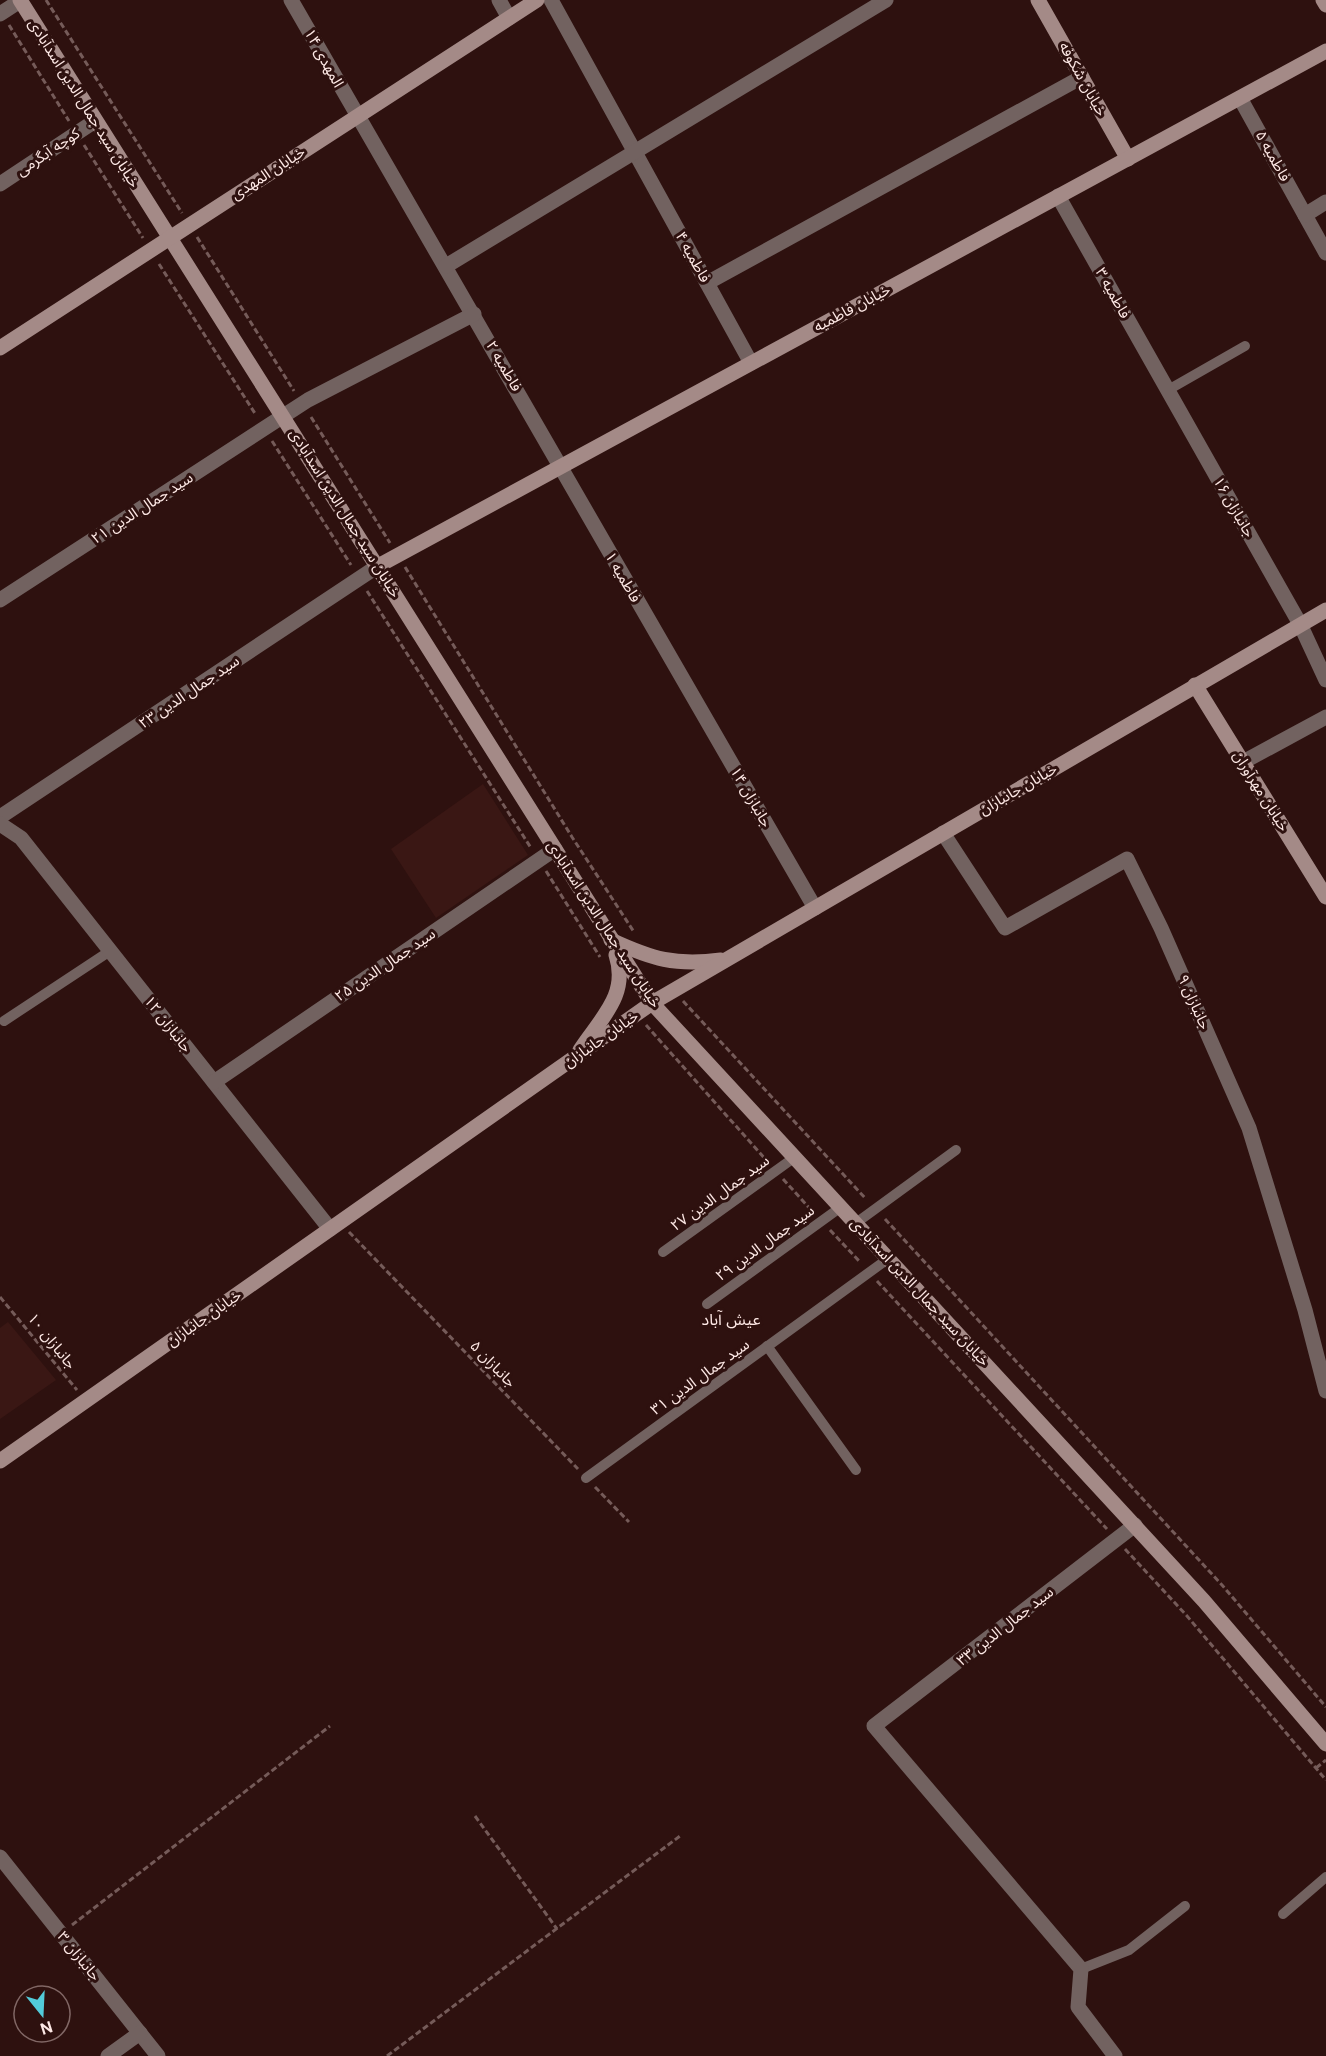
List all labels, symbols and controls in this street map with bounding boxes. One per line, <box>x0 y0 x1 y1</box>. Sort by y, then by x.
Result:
street label: خیابان سید جمال الدین اسدآبادی <box>24 15 144 191</box>
street label: المهدی ۱۴ <box>300 25 348 91</box>
street label: خیابان شکوفه <box>1054 38 1112 120</box>
street label: کوچه آبگرمی <box>12 123 84 181</box>
street label: فاطمیه ۵ <box>1251 127 1295 185</box>
street label: خیابان المهدی <box>227 141 309 204</box>
street label: فاطمیه ۴ <box>671 228 715 286</box>
street label: فاطمیه ۳ <box>1091 264 1135 322</box>
street label: خیابان فاطمیه <box>810 279 894 337</box>
street label: فاطمیه ۲ <box>481 337 527 395</box>
street label: خیابان سید جمال الدین اسدآبادی <box>285 425 405 601</box>
street label: سید جمال الدین ۲۱ <box>87 467 197 548</box>
street label: جانبازان ۱۶ <box>1209 473 1259 541</box>
street label: فاطمیه ۱ <box>600 548 646 606</box>
street label: سید جمال الدین ۲۳ <box>135 651 244 733</box>
street label: خیابان مهرآوران <box>1228 747 1294 835</box>
street label: خیابان جانبازان <box>975 758 1061 819</box>
street label: جانبازان ۱۴ <box>726 763 776 831</box>
street label: خیابان سید جمال الدین اسدآبادی <box>542 836 666 1012</box>
street label: سید جمال الدین ۲۵ <box>331 924 440 1006</box>
street label: جانبازان ۹ <box>1173 971 1215 1033</box>
street label: جانبازان ۱۲ <box>140 991 197 1057</box>
street label: خیابان جانبازان <box>560 1006 643 1072</box>
street label: سید جمال الدین ۲۷ <box>667 1150 774 1236</box>
street label: سید جمال الدین ۲۹ <box>712 1200 819 1286</box>
street label: خیابان سید جمال الدین اسدآبادی <box>846 1214 994 1371</box>
street label: خیابان جانبازان <box>163 1285 246 1351</box>
street label: جانبازان ۱۰ <box>23 1309 81 1373</box>
district label: عیش آباد <box>702 1309 760 1330</box>
street label: سید جمال الدین ۳۱ <box>647 1334 754 1420</box>
street label: جانبازان ۵ <box>466 1336 521 1392</box>
street label: سید جمال الدین ۳۳ <box>952 1582 1058 1670</box>
street label: جانبازان ۳ <box>53 1927 105 1985</box>
north arrow <box>12 1984 72 2044</box>
text: N <box>38 2016 55 2040</box>

